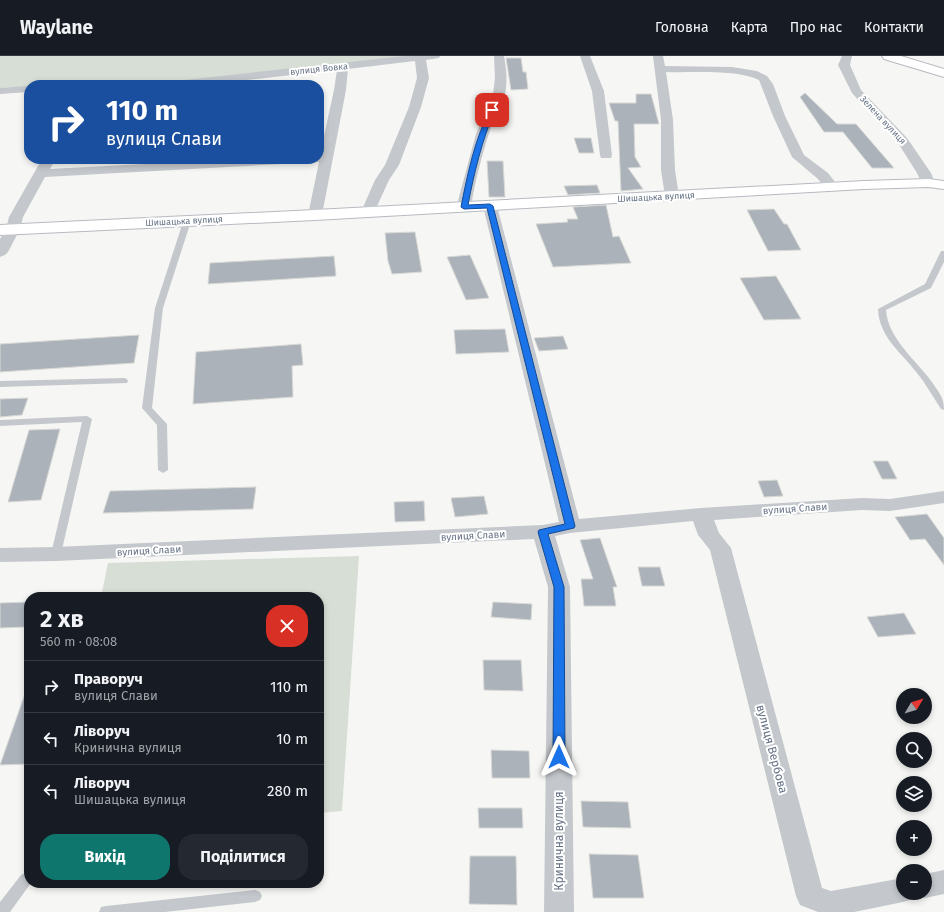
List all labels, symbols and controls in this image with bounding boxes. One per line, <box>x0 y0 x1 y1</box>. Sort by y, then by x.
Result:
text: Waylane <box>20 16 93 39</box>
text: Головна <box>655 19 709 36</box>
text: Карта <box>731 19 768 36</box>
text: Про нас <box>790 19 842 36</box>
text: Контакти <box>864 19 924 36</box>
street label: вулиця Вовка <box>290 61 348 77</box>
pin <box>475 93 509 127</box>
text: 110 m <box>106 94 178 127</box>
street label: Зелена вулиця <box>858 94 908 146</box>
icon: right <box>40 96 92 148</box>
icon: arrive <box>481 99 503 121</box>
text: вулиця Слави <box>106 128 222 150</box>
street label: Шишацька вулиця <box>617 190 695 204</box>
street label: Шишацька вулиця <box>145 214 223 228</box>
street label: вулиця Слави <box>762 501 828 517</box>
street label: вулиця Слави <box>441 528 506 544</box>
street label: вулиця Слави <box>117 543 182 559</box>
text: 2 хв <box>40 605 84 633</box>
button: close <box>266 605 308 647</box>
text: 560 m · 08:08 <box>40 634 117 649</box>
text: Праворуч <box>74 670 143 688</box>
icon: right <box>40 676 62 698</box>
text: 110 m <box>270 678 308 696</box>
text: вулиця Слави <box>74 688 158 703</box>
north arrow <box>896 688 932 724</box>
map controls <box>896 688 932 900</box>
street label: вулиця Вербова <box>753 703 791 795</box>
text: Ліворуч <box>74 722 130 740</box>
icon: left <box>40 728 62 750</box>
text: 10 m <box>276 730 308 748</box>
button: search <box>896 732 932 768</box>
position arrow <box>538 736 580 778</box>
text: Кринична вулиця <box>74 740 182 755</box>
text: Ліворуч <box>74 774 130 792</box>
button: layers <box>896 776 932 812</box>
icon: left <box>40 780 62 802</box>
text: 280 m <box>267 782 308 800</box>
street label: Кринична вулиця <box>552 791 566 891</box>
text: Шишацька вулиця <box>74 792 186 807</box>
button: + <box>896 820 932 856</box>
button: Вихід <box>40 834 170 880</box>
button: Поділитися <box>178 834 308 880</box>
button: − <box>896 864 932 900</box>

